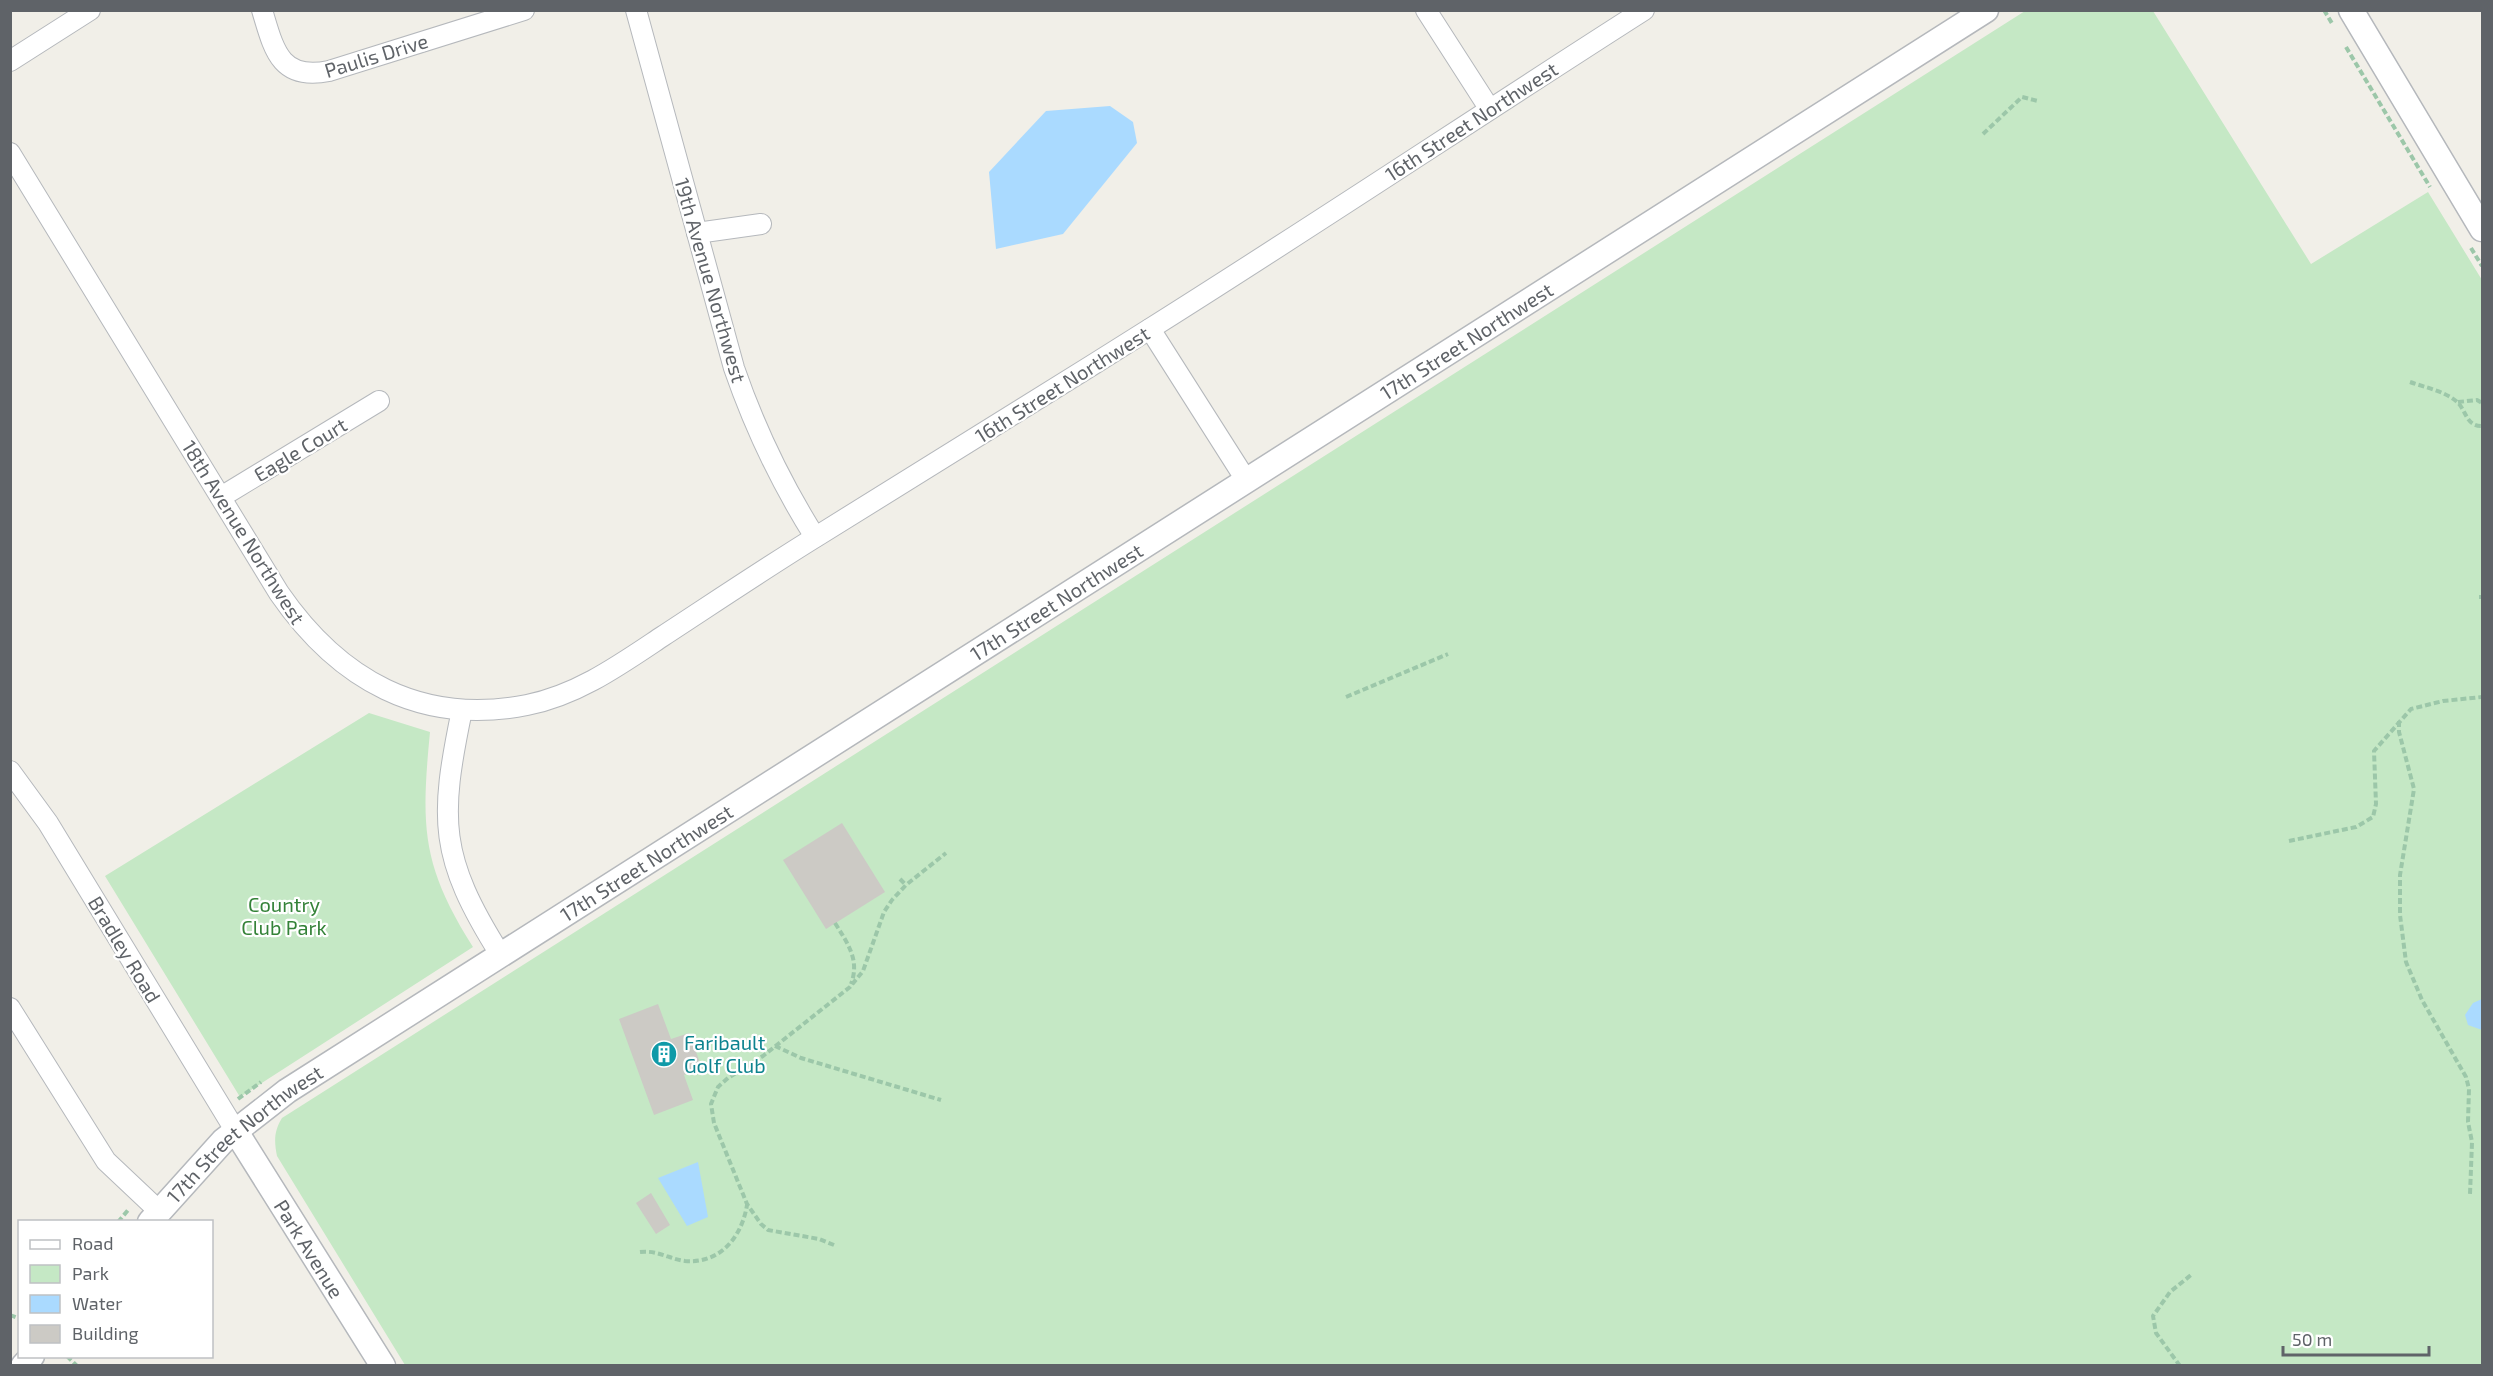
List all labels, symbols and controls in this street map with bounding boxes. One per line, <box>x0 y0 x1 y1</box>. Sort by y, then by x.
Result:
street label: Paulis Drive <box>321 28 431 82</box>
street label: 16th Street Northwest <box>1380 56 1562 186</box>
street label: 19th Avenue Northwest <box>670 175 752 385</box>
street label: 17th Street Northwest <box>1376 277 1557 404</box>
street label: 16th Street Northwest <box>970 320 1154 447</box>
street label: Eagle Court <box>249 412 351 486</box>
street label: 18th Avenue Northwest <box>178 436 311 629</box>
street label: 17th Street Northwest <box>966 538 1147 665</box>
street label: 17th Street Northwest <box>555 799 737 926</box>
street label: Bradley Road <box>84 891 166 1007</box>
park label: Country Club Park <box>241 892 327 939</box>
place label: Faribault Golf Club <box>684 1030 766 1077</box>
building icon: Faribault Golf Club <box>649 1039 679 1069</box>
street label: 17th Street Northwest <box>161 1059 327 1208</box>
street label: Park Avenue <box>270 1195 349 1302</box>
legend <box>18 1220 213 1358</box>
text: Road <box>72 1232 113 1254</box>
text: Park <box>72 1262 109 1284</box>
text: Water <box>72 1292 122 1314</box>
scale bar <box>2283 1319 2428 1357</box>
text: Building <box>72 1322 139 1344</box>
text: 50 m <box>2292 1328 2332 1350</box>

